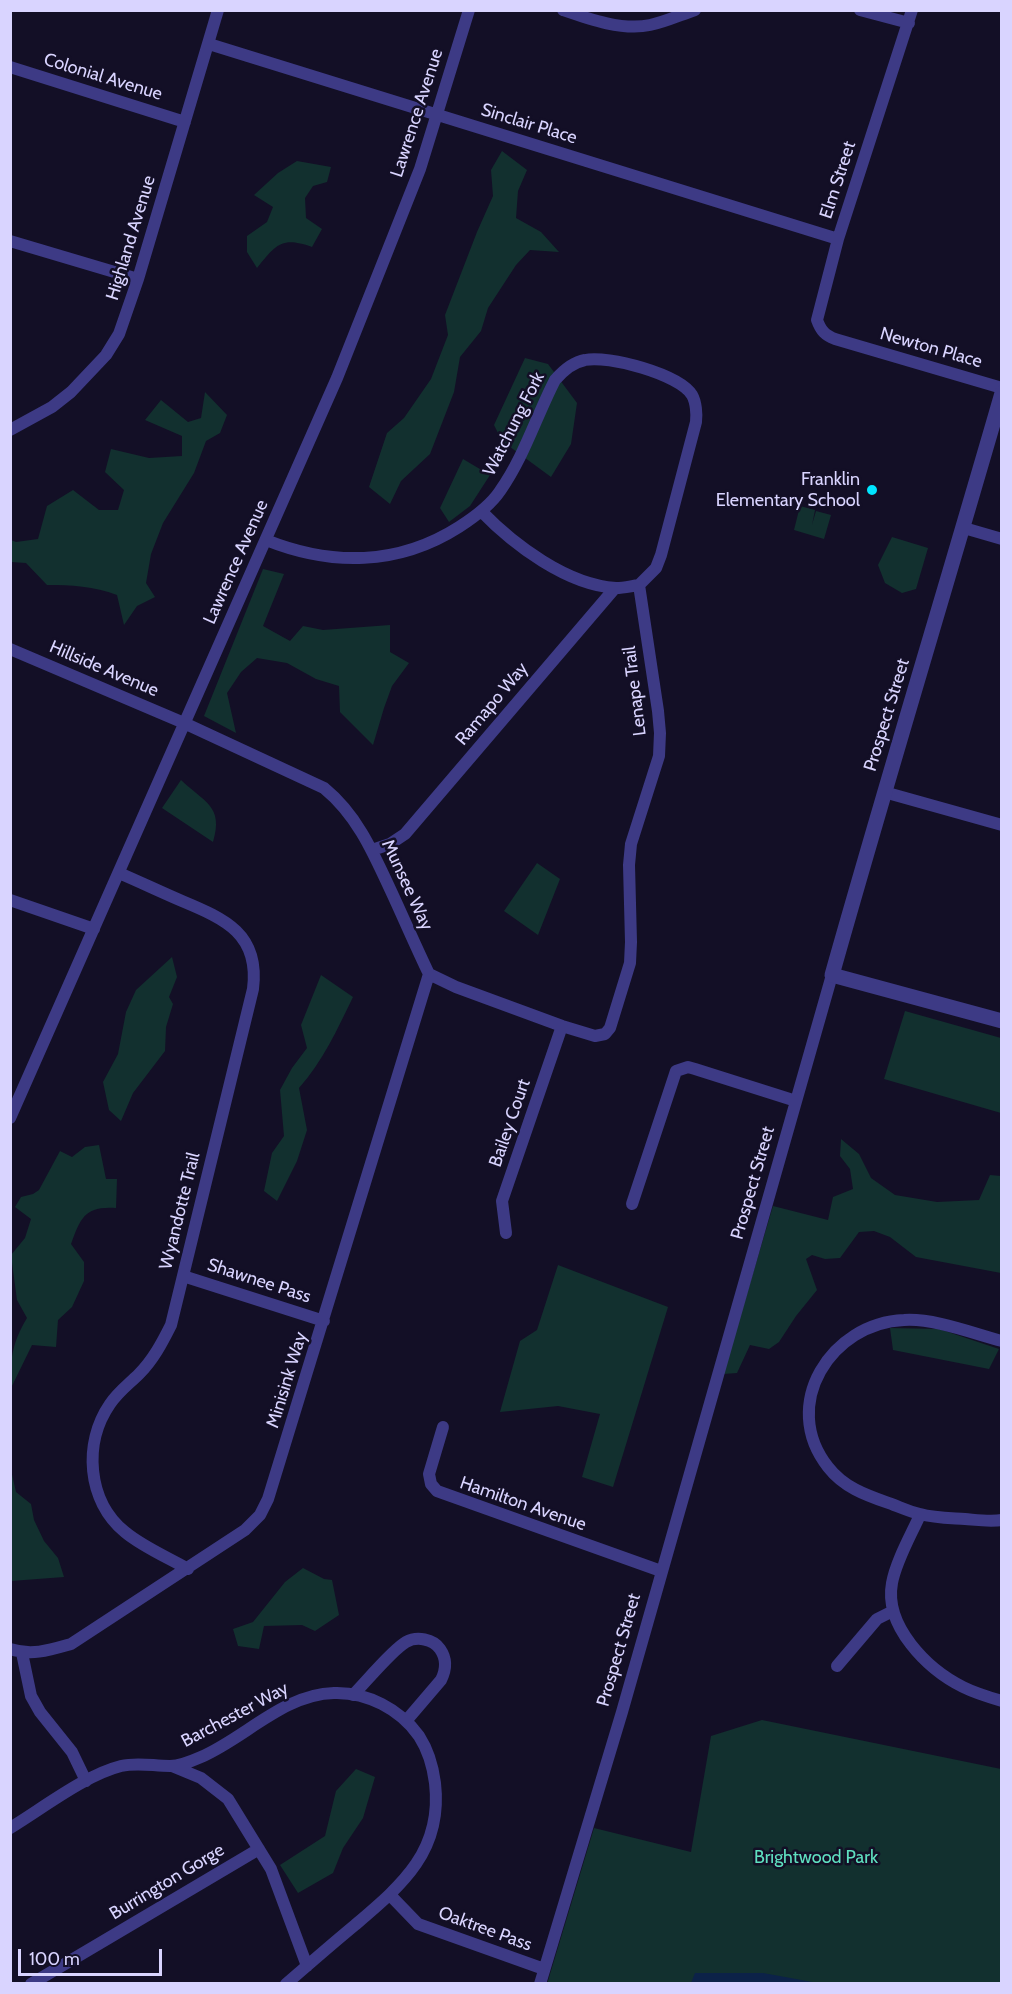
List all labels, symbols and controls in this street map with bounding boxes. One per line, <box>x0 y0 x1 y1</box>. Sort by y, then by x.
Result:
street label: Lawrence Avenue <box>386 46 448 180</box>
street label: Colonial Avenue <box>41 49 165 105</box>
street label: Sinclair Place <box>478 99 580 149</box>
street label: Elm Street <box>815 138 861 222</box>
street label: Highland Avenue <box>102 173 160 303</box>
street label: Newton Place <box>878 323 984 373</box>
street label: Watchung Fork <box>479 369 549 479</box>
place label: Franklin Elementary School <box>716 469 860 512</box>
marker: Franklin Elementary School <box>865 483 879 497</box>
street label: Lawrence Avenue <box>199 497 273 627</box>
street label: Hillside Avenue <box>46 636 162 702</box>
street label: Lenape Trail <box>619 645 651 737</box>
street label: Prospect Street <box>860 656 914 774</box>
street label: Ramapo Way <box>451 658 533 750</box>
street label: Munsee Way <box>377 836 437 934</box>
street label: Bailey Court <box>485 1076 535 1170</box>
street label: Prospect Street <box>727 1124 779 1242</box>
street label: Wyandotte Trail <box>155 1150 205 1272</box>
street label: Shawnee Pass <box>204 1254 314 1308</box>
street label: Minisink Way <box>262 1329 312 1431</box>
street label: Hamilton Avenue <box>457 1472 589 1536</box>
street label: Prospect Street <box>593 1591 645 1709</box>
street label: Barchester Way <box>178 1678 292 1752</box>
street label: Burrington Gorge <box>106 1839 228 1925</box>
park label: Brightwood Park <box>754 1847 878 1869</box>
street label: Oaktree Pass <box>435 1902 535 1956</box>
scale bar <box>21 1937 165 1975</box>
text: 100 m <box>29 1948 80 1970</box>

